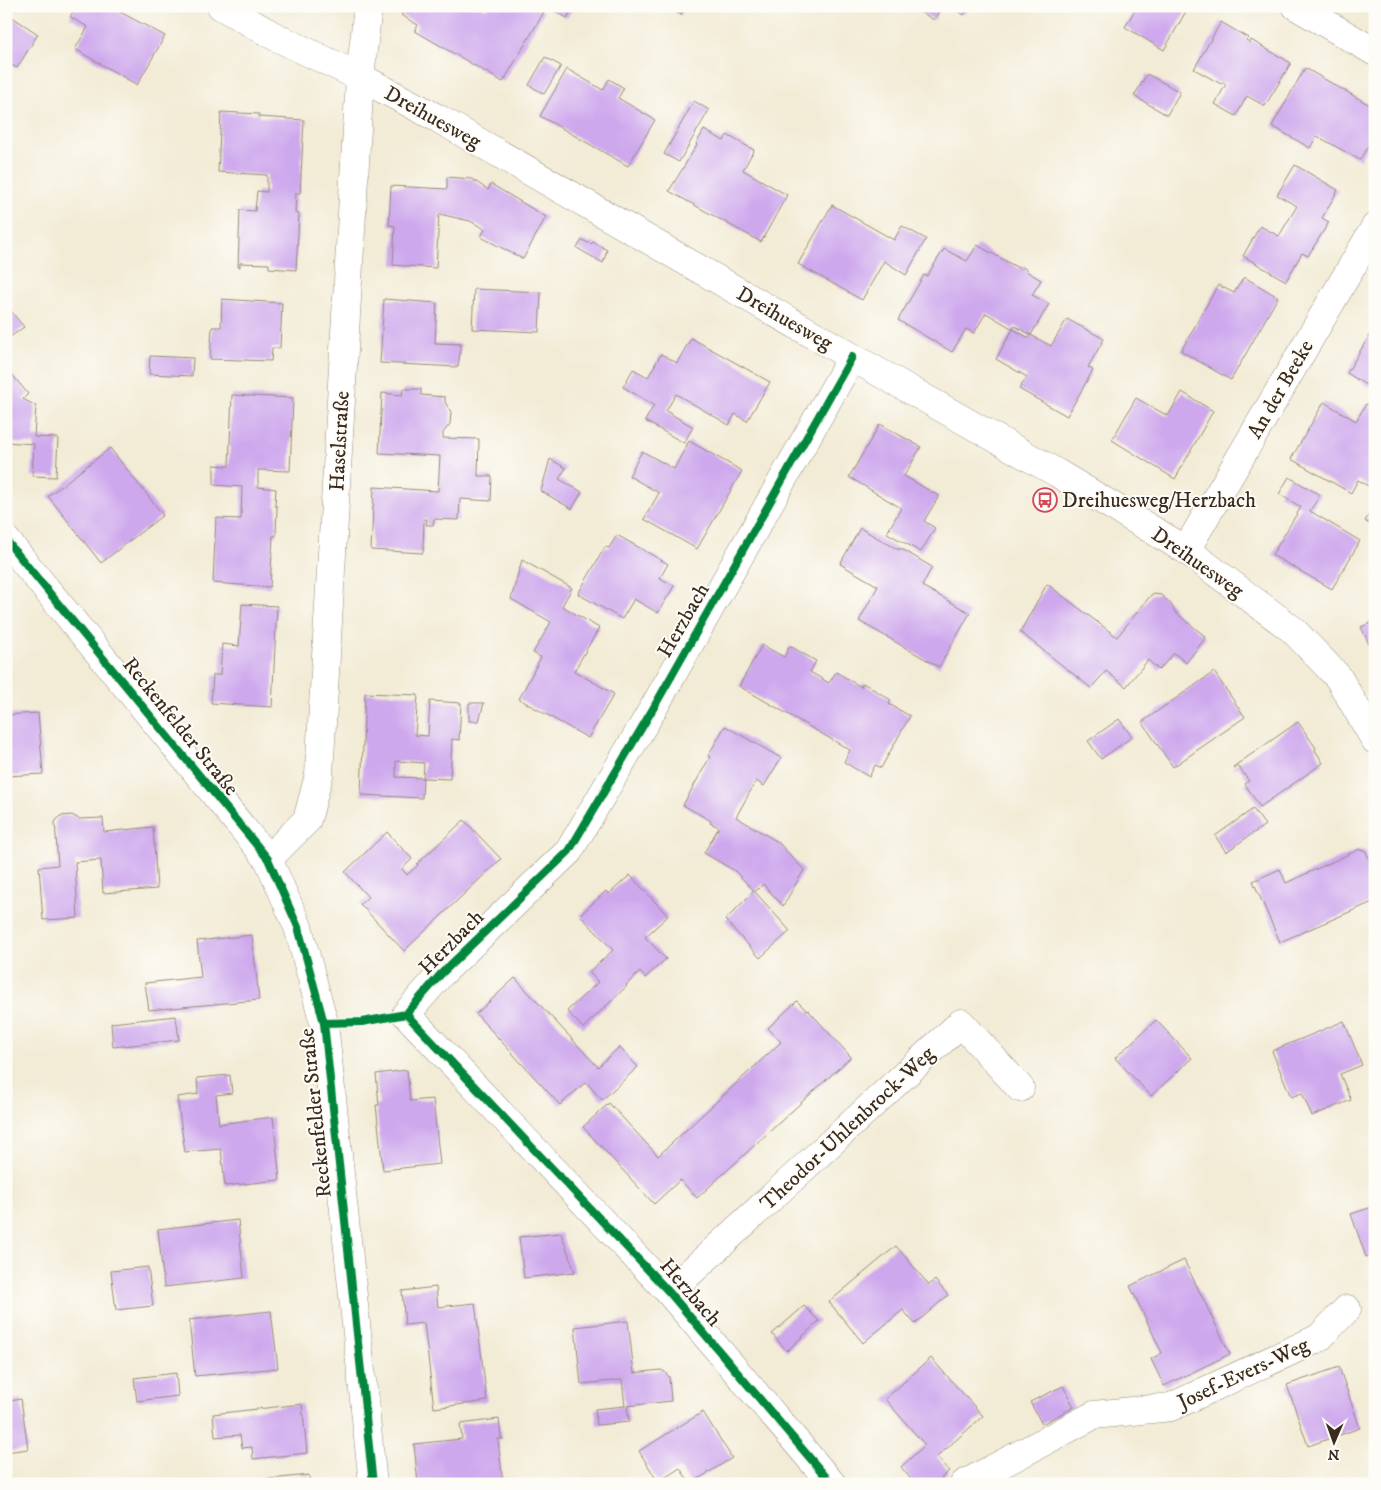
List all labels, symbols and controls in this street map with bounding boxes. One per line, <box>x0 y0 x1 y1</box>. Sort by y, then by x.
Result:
street label: Dreihuesweg <box>380 81 486 155</box>
street label: Dreihuesweg <box>732 281 838 357</box>
street label: An der Beeke <box>1242 335 1320 444</box>
street label: Haselstraße <box>324 390 356 492</box>
bus stop icon: Dreihuesweg/Herzbach <box>1032 487 1058 513</box>
place label: Dreihuesweg/Herzbach <box>1062 488 1256 514</box>
street label: Dreihuesweg <box>1146 522 1249 604</box>
street label: Herzbach <box>652 579 716 662</box>
street label: Reckenfelder Straße <box>116 652 244 801</box>
street label: Herzbach <box>414 905 490 981</box>
street label: Reckenfelder Straße <box>294 1026 338 1199</box>
street label: Theodor-Uhlenbrock-Weg <box>755 1041 941 1216</box>
street label: Herzbach <box>654 1253 727 1332</box>
street label: Josef-Evers-Weg <box>1172 1332 1314 1417</box>
north arrow <box>1308 1418 1358 1468</box>
text: N <box>1327 1445 1340 1463</box>

